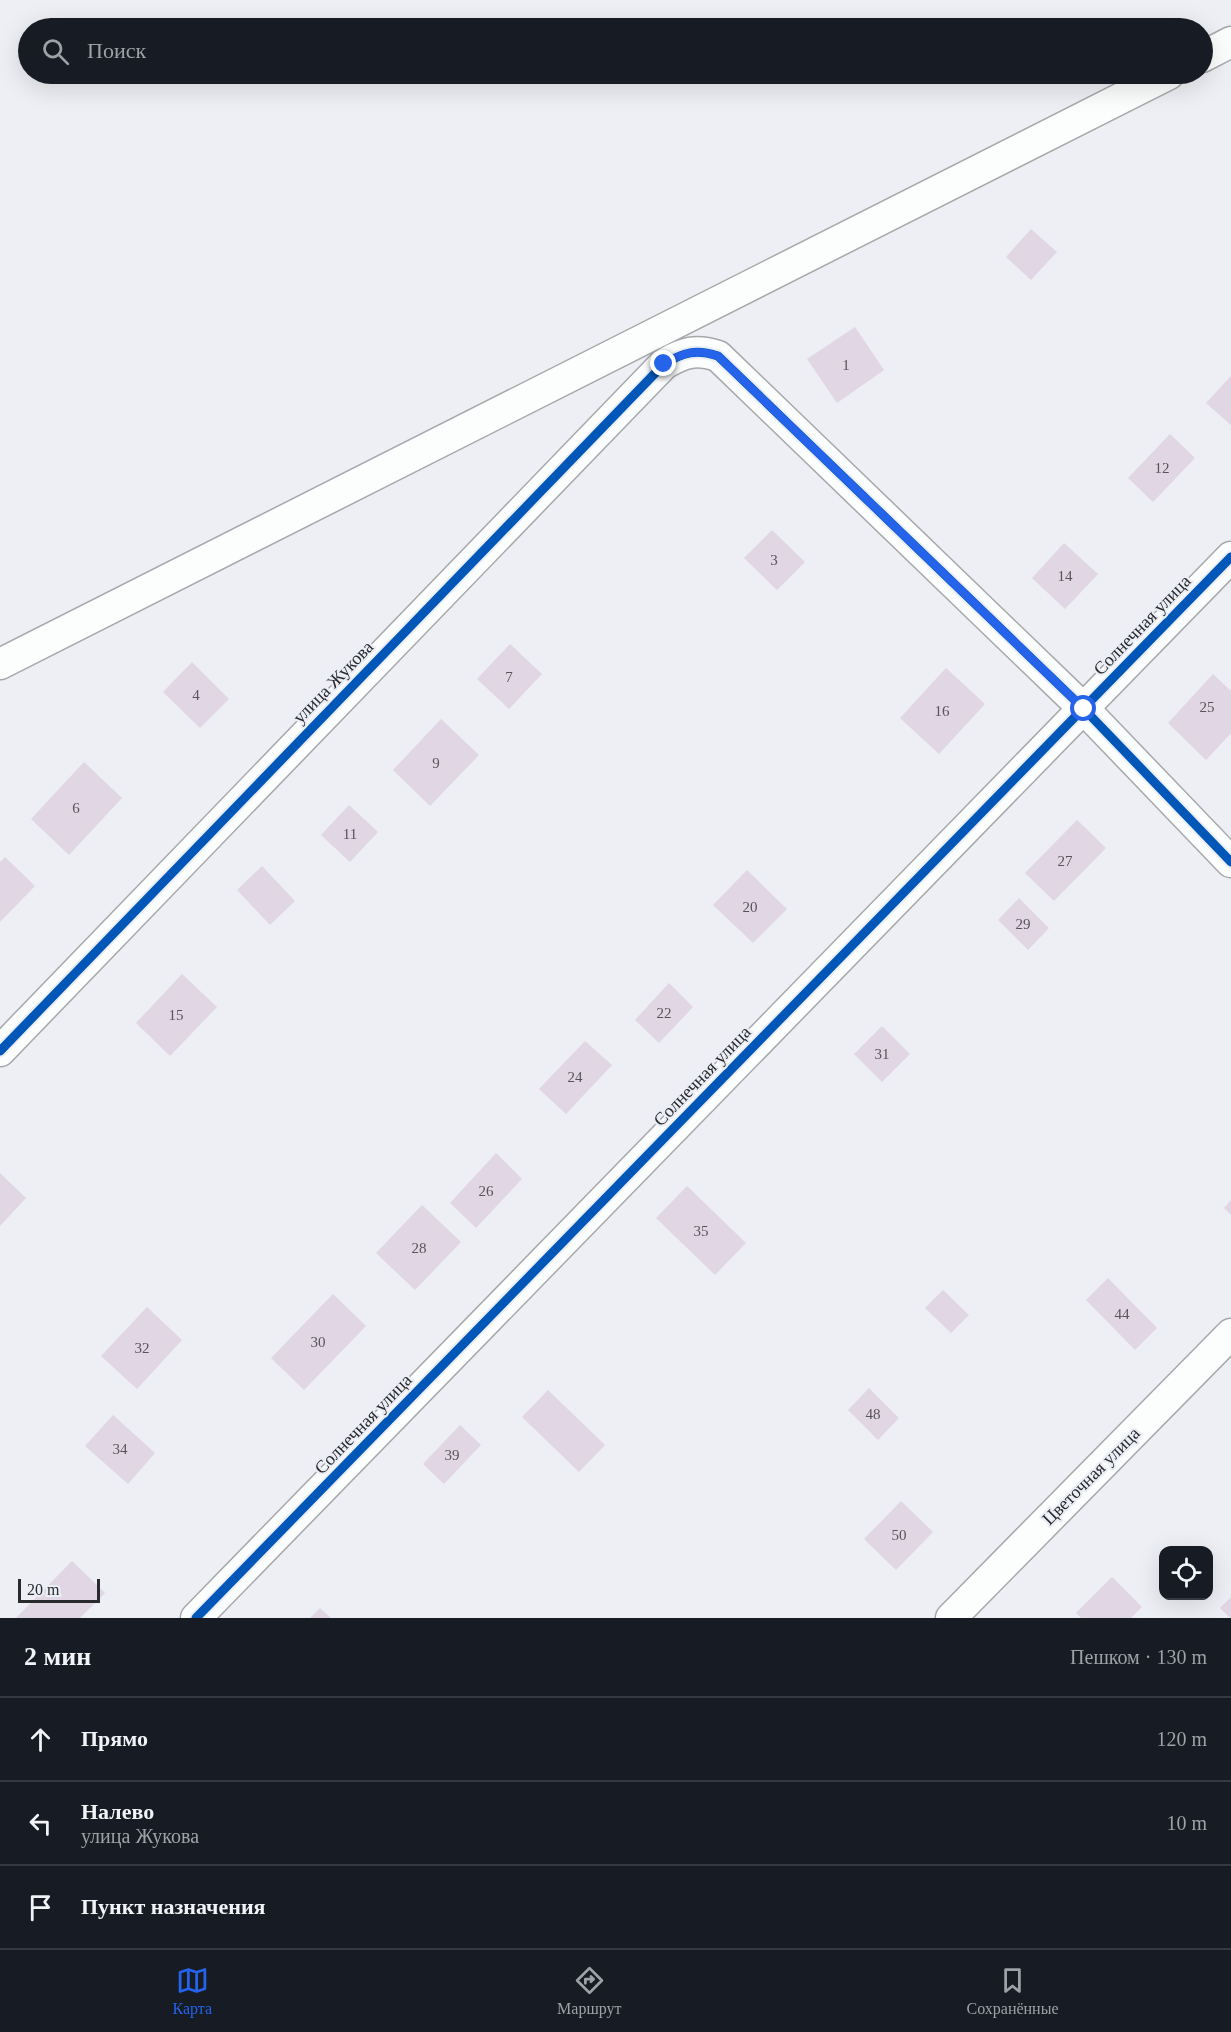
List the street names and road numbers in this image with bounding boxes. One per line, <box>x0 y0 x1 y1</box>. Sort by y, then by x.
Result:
street label: Солнечная улица <box>1089 571 1195 679</box>
street label: улица Жукова <box>289 637 377 727</box>
street label: Солнечная улица <box>649 1022 755 1130</box>
street label: Солнечная улица <box>310 1370 416 1478</box>
street label: Цветочная улица <box>1038 1423 1144 1529</box>

